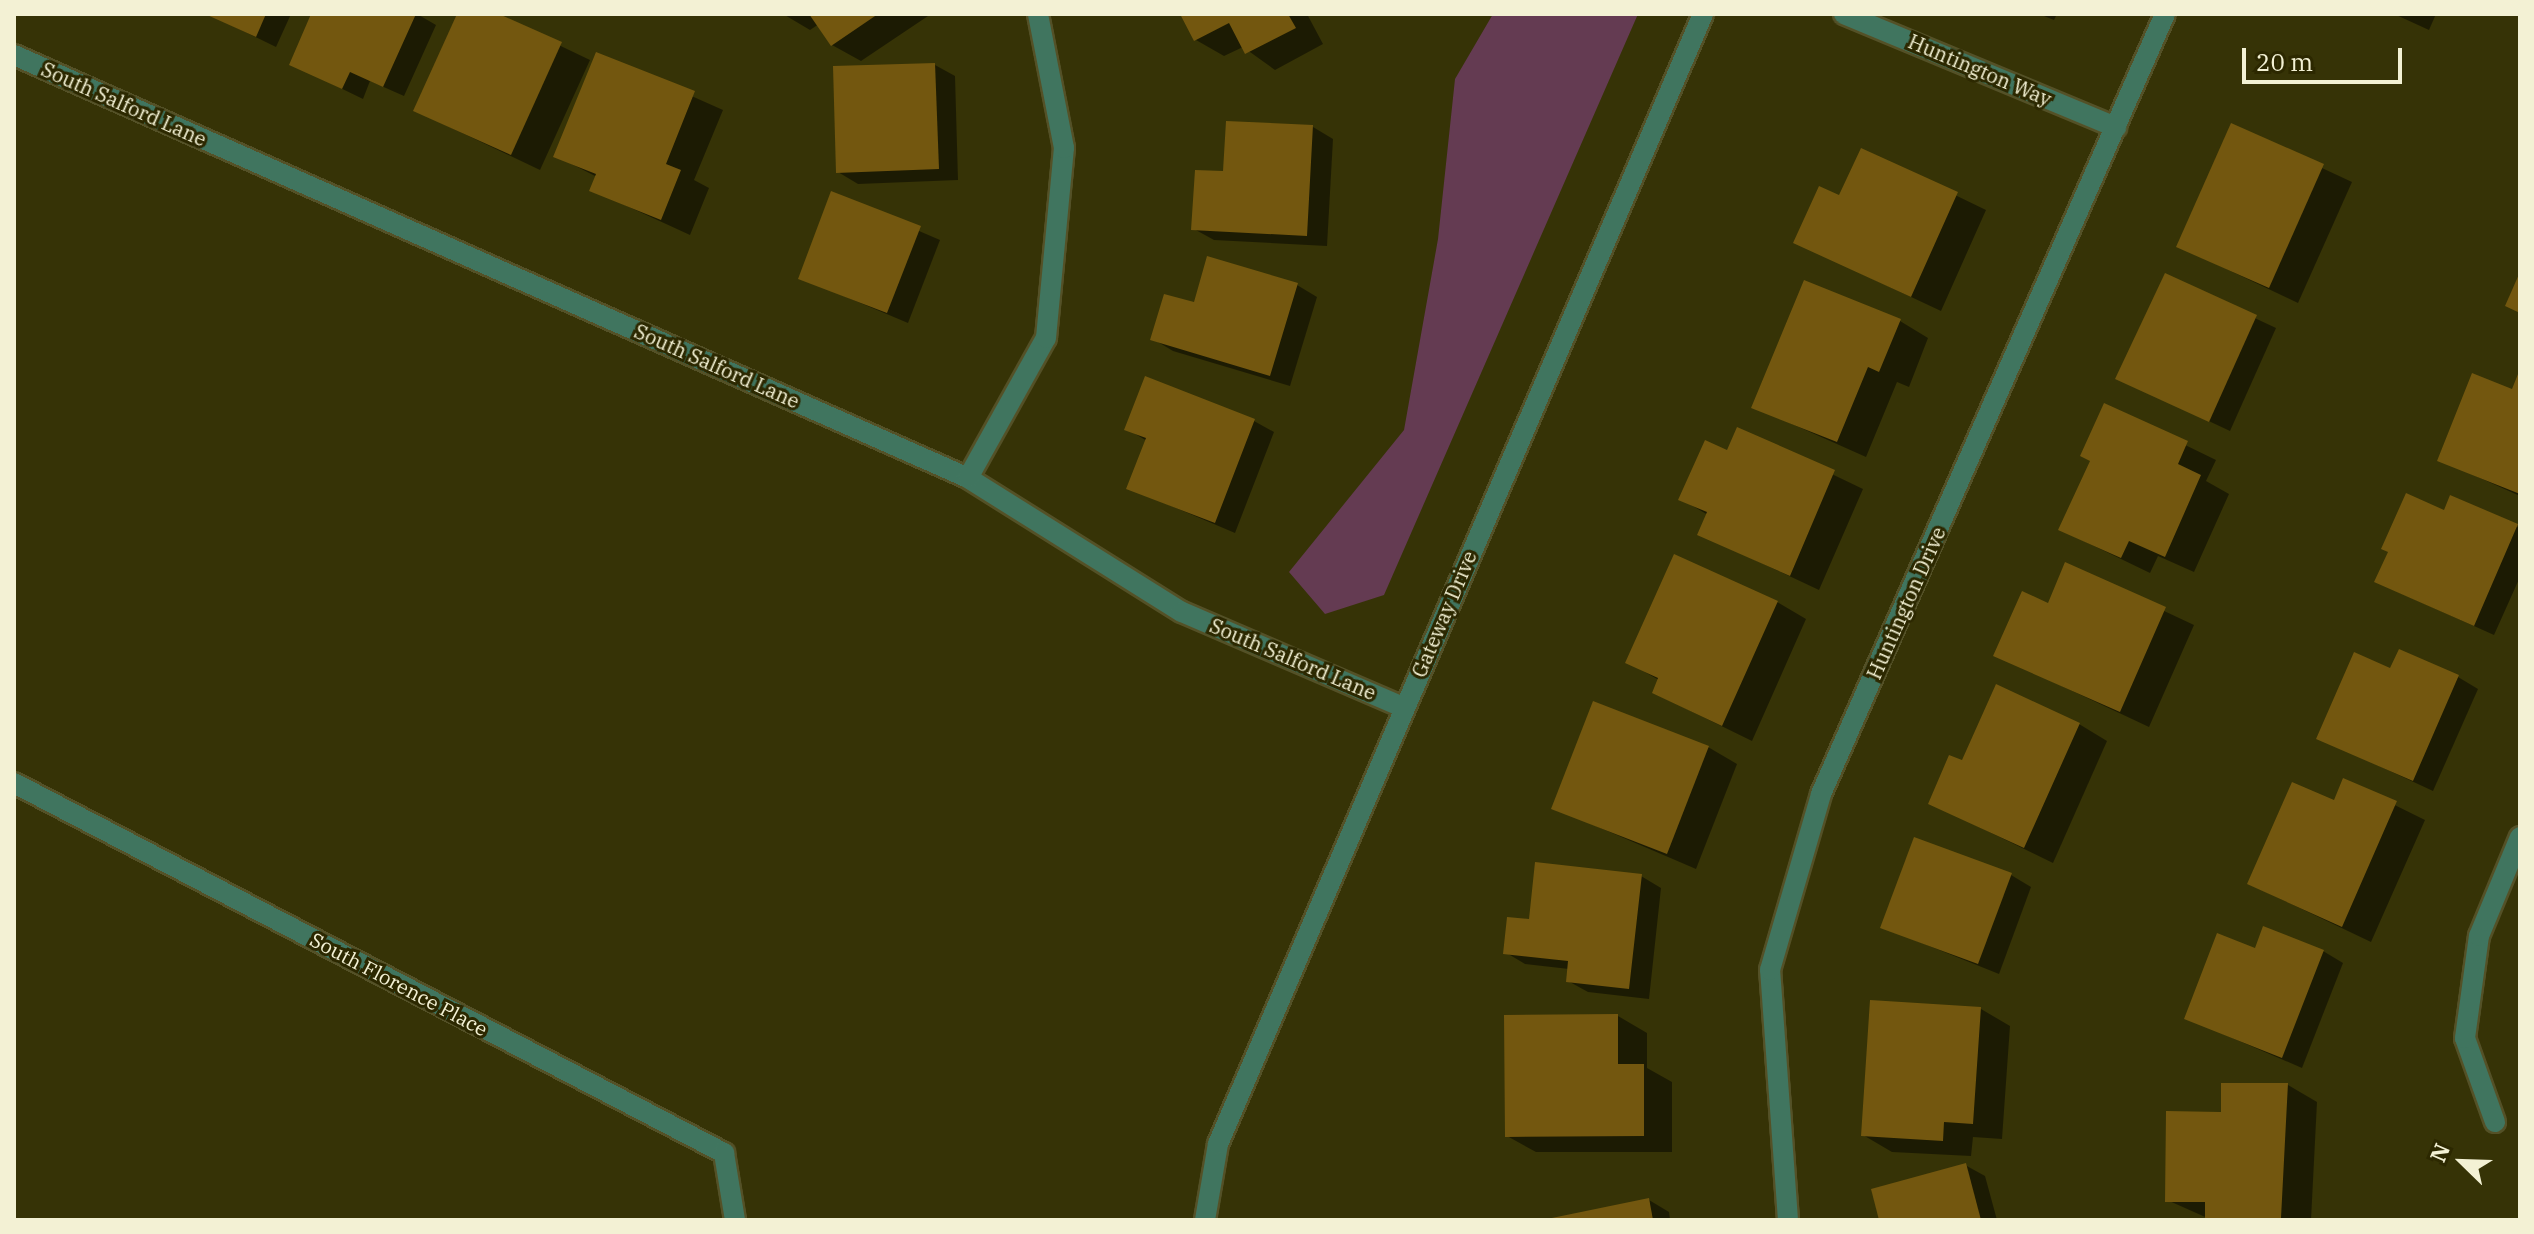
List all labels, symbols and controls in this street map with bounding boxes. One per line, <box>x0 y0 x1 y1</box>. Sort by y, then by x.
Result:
street label: Huntington Way <box>1905 29 2055 111</box>
scale bar <box>2246 32 2406 82</box>
text: 20 m <box>2256 46 2313 78</box>
street label: South Salford Lane <box>38 57 210 151</box>
street label: South Salford Lane <box>631 319 803 413</box>
street label: Huntington Drive <box>1862 523 1950 683</box>
street label: Gateway Drive <box>1407 547 1481 681</box>
street label: South Salford Lane <box>1206 613 1380 705</box>
street label: South Florence Place <box>306 927 492 1041</box>
north arrow <box>2422 1122 2502 1202</box>
text: N <box>2423 1139 2456 1166</box>

